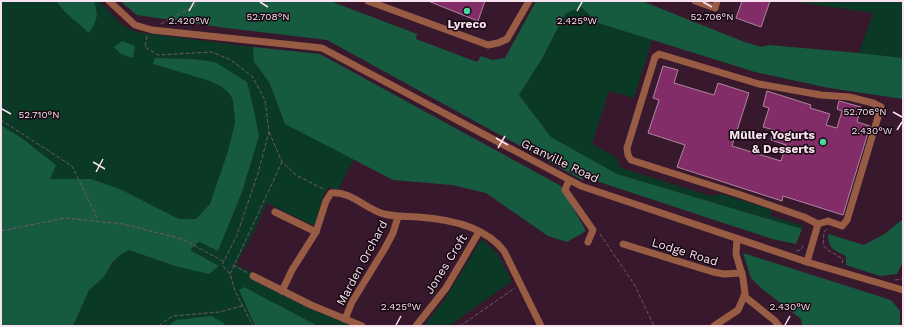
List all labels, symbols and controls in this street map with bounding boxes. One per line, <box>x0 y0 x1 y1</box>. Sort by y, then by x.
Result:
marker: Lyreco <box>462 6 472 16</box>
text: 52.708°N <box>246 11 290 22</box>
text: 52.706°N <box>690 11 734 22</box>
text: 2.420°W <box>169 15 210 26</box>
text: 2.425°W <box>557 15 598 26</box>
place label: Lyreco <box>447 17 487 31</box>
text: 52.706°N <box>843 106 887 117</box>
text: 52.710°N <box>18 109 60 120</box>
text: 2.430°W <box>852 125 893 136</box>
place label: Müller Yogurts & Desserts <box>729 128 816 156</box>
street label: Granville Road <box>519 136 601 186</box>
marker: Müller Yogurts & Desserts <box>818 137 828 147</box>
street label: Marden Orchard <box>334 218 390 308</box>
street label: Jones Croft <box>422 232 470 296</box>
street label: Lodge Road <box>650 235 720 269</box>
text: 2.425°W <box>381 301 422 312</box>
text: 2.430°W <box>770 301 811 312</box>

